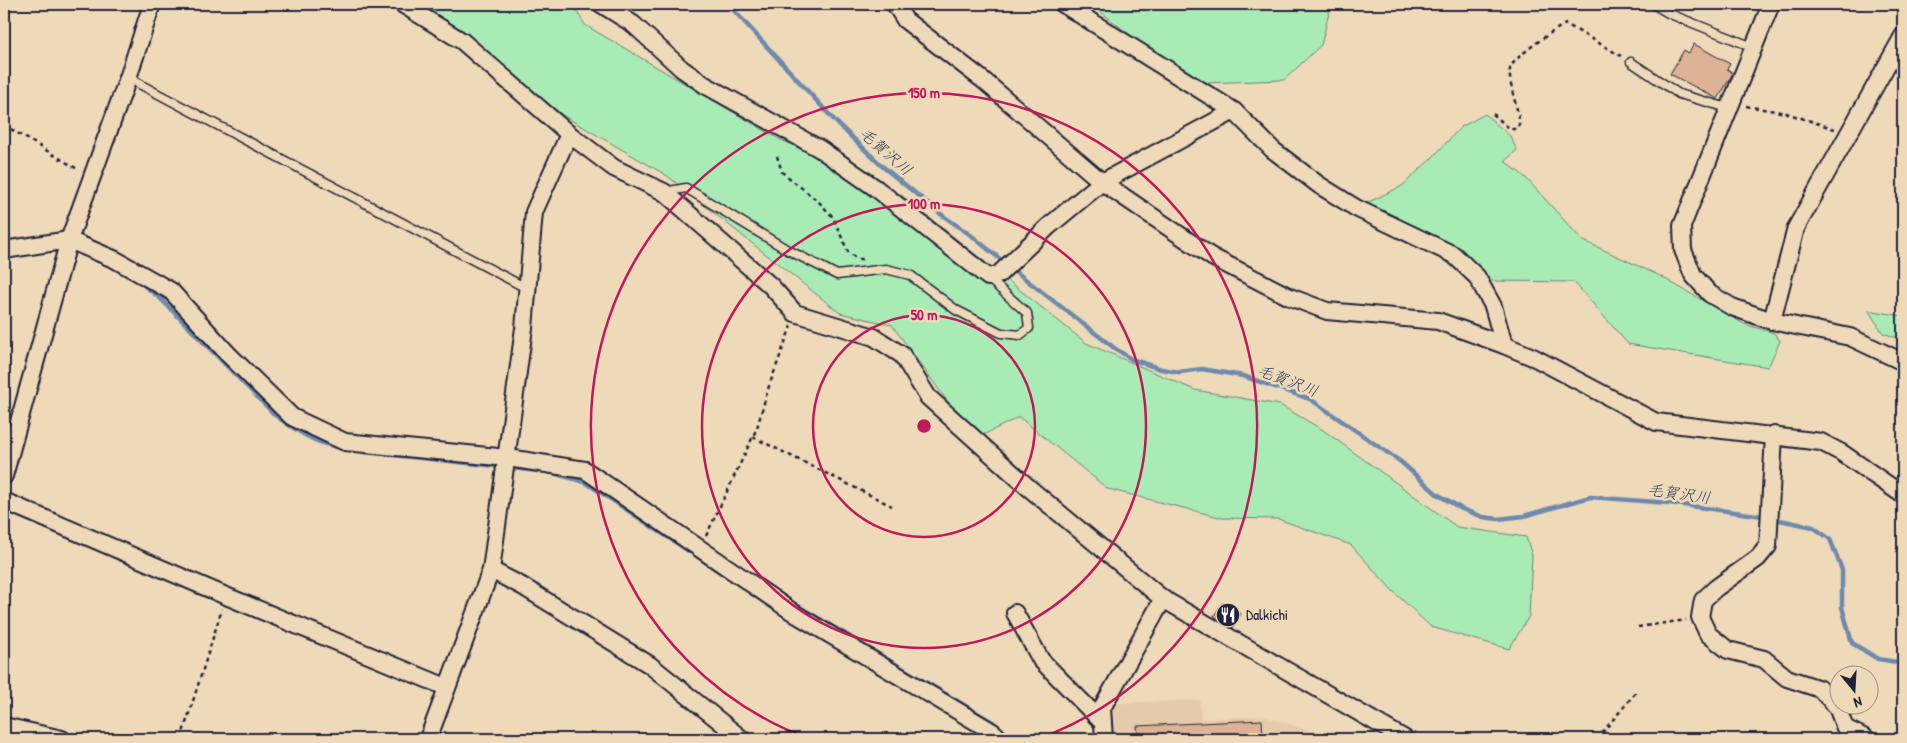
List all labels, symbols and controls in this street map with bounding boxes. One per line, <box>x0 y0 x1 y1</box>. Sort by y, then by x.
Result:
text: 150 m <box>908 82 940 103</box>
water label: 毛賀沢川 <box>855 122 917 180</box>
text: 100 m <box>908 193 940 214</box>
text: 50 m <box>911 304 937 325</box>
water label: 毛賀沢川 <box>1254 358 1322 402</box>
centre of rings <box>915 417 933 435</box>
water label: 毛賀沢川 <box>1646 478 1712 508</box>
restaurant icon: Dalkichi <box>1215 602 1241 628</box>
place label: Dalkichi <box>1246 604 1288 625</box>
north arrow <box>1830 666 1880 716</box>
text: N <box>1851 693 1865 713</box>

